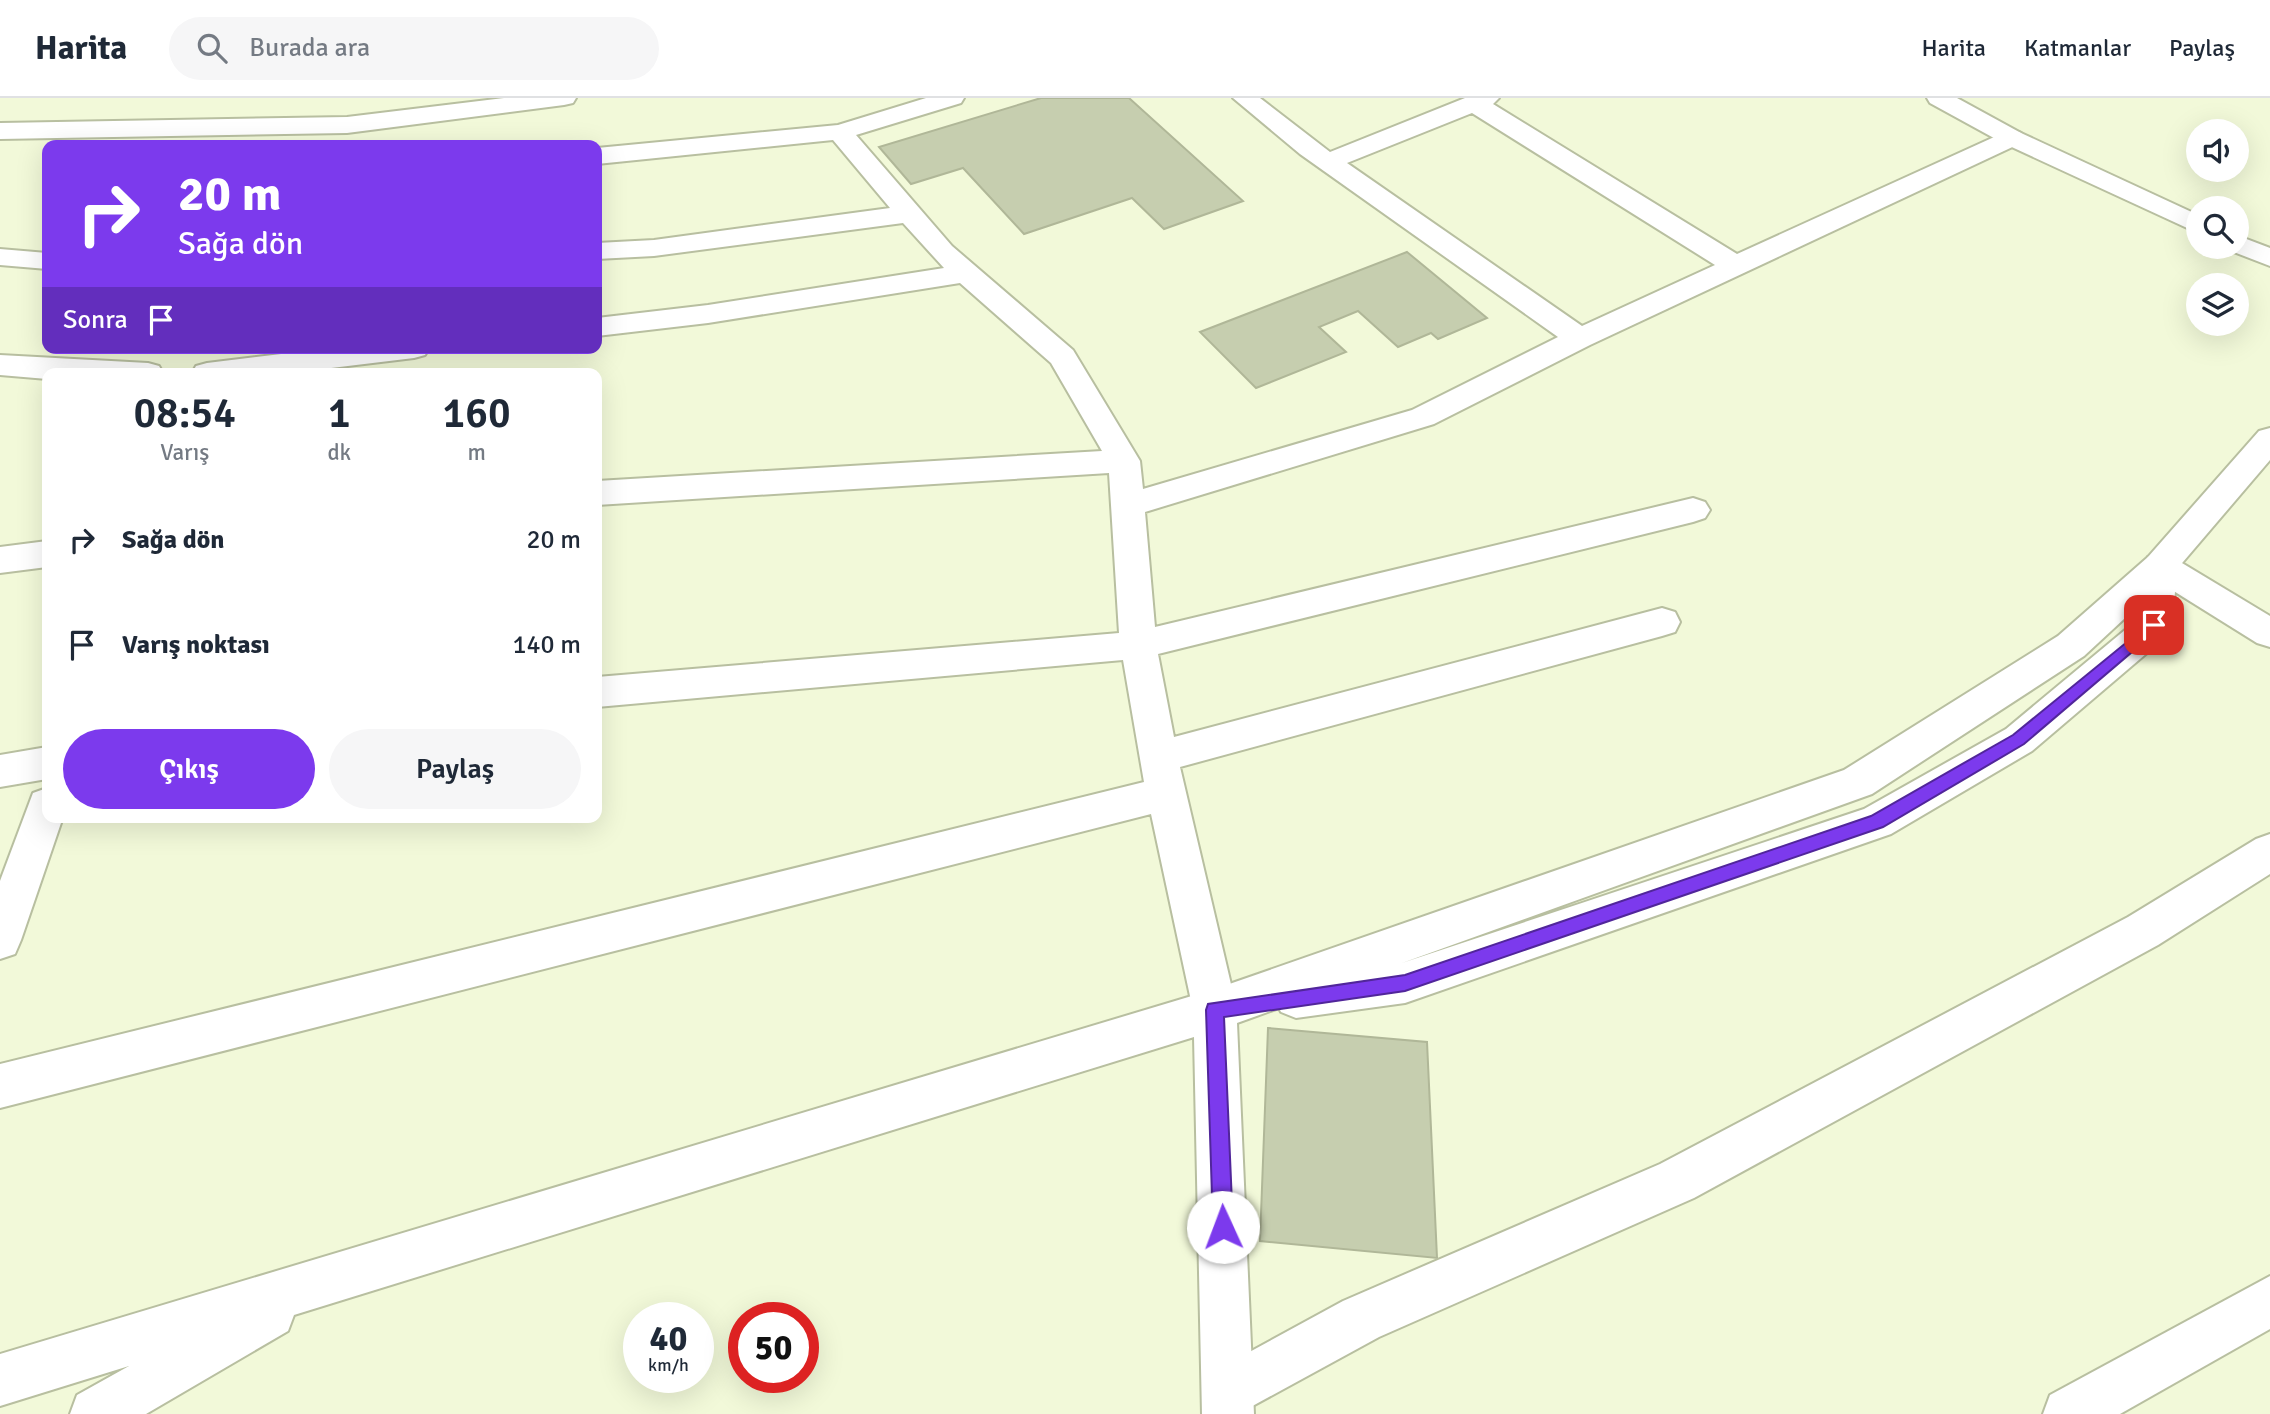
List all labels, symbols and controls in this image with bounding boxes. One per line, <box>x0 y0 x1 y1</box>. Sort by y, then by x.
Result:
search box <box>169 17 659 80</box>
text: Harita <box>35 28 127 69</box>
icon: search <box>193 29 231 67</box>
text: Burada ara <box>249 32 370 64</box>
text: Harita <box>1921 33 1986 63</box>
text: Katmanlar <box>2024 33 2131 63</box>
text: Paylaş <box>2169 33 2235 63</box>
map controls <box>2186 119 2249 336</box>
button: sound <box>2186 119 2249 182</box>
text: 20 m <box>178 164 281 224</box>
icon: right <box>63 168 154 259</box>
button: search <box>2186 196 2249 259</box>
text: Sağa dön <box>178 224 303 263</box>
button: layers <box>2186 273 2249 336</box>
icon: arrive <box>142 301 180 339</box>
text: Sonra <box>63 304 128 336</box>
text: 08:54 <box>133 388 236 439</box>
text: 1 <box>328 388 351 439</box>
text: 160 <box>443 388 511 439</box>
text: Varış <box>160 438 209 467</box>
text: dk <box>327 438 351 467</box>
text: m <box>467 438 486 467</box>
icon: right <box>63 521 101 559</box>
text: Sağa dön <box>122 524 225 556</box>
text: 20 m <box>526 524 581 556</box>
pin <box>2124 595 2184 655</box>
icon: arrive <box>2135 606 2173 644</box>
icon: arrive <box>63 626 101 664</box>
text: Varış noktası <box>122 629 270 661</box>
text: 140 m <box>512 629 581 661</box>
button: Çıkış <box>63 729 315 809</box>
button: Paylaş <box>329 729 581 809</box>
position arrow <box>1186 1190 1260 1264</box>
speed limit sign: 50 <box>728 1302 819 1393</box>
text: 40 <box>650 1317 687 1360</box>
text: km/h <box>648 1354 689 1376</box>

